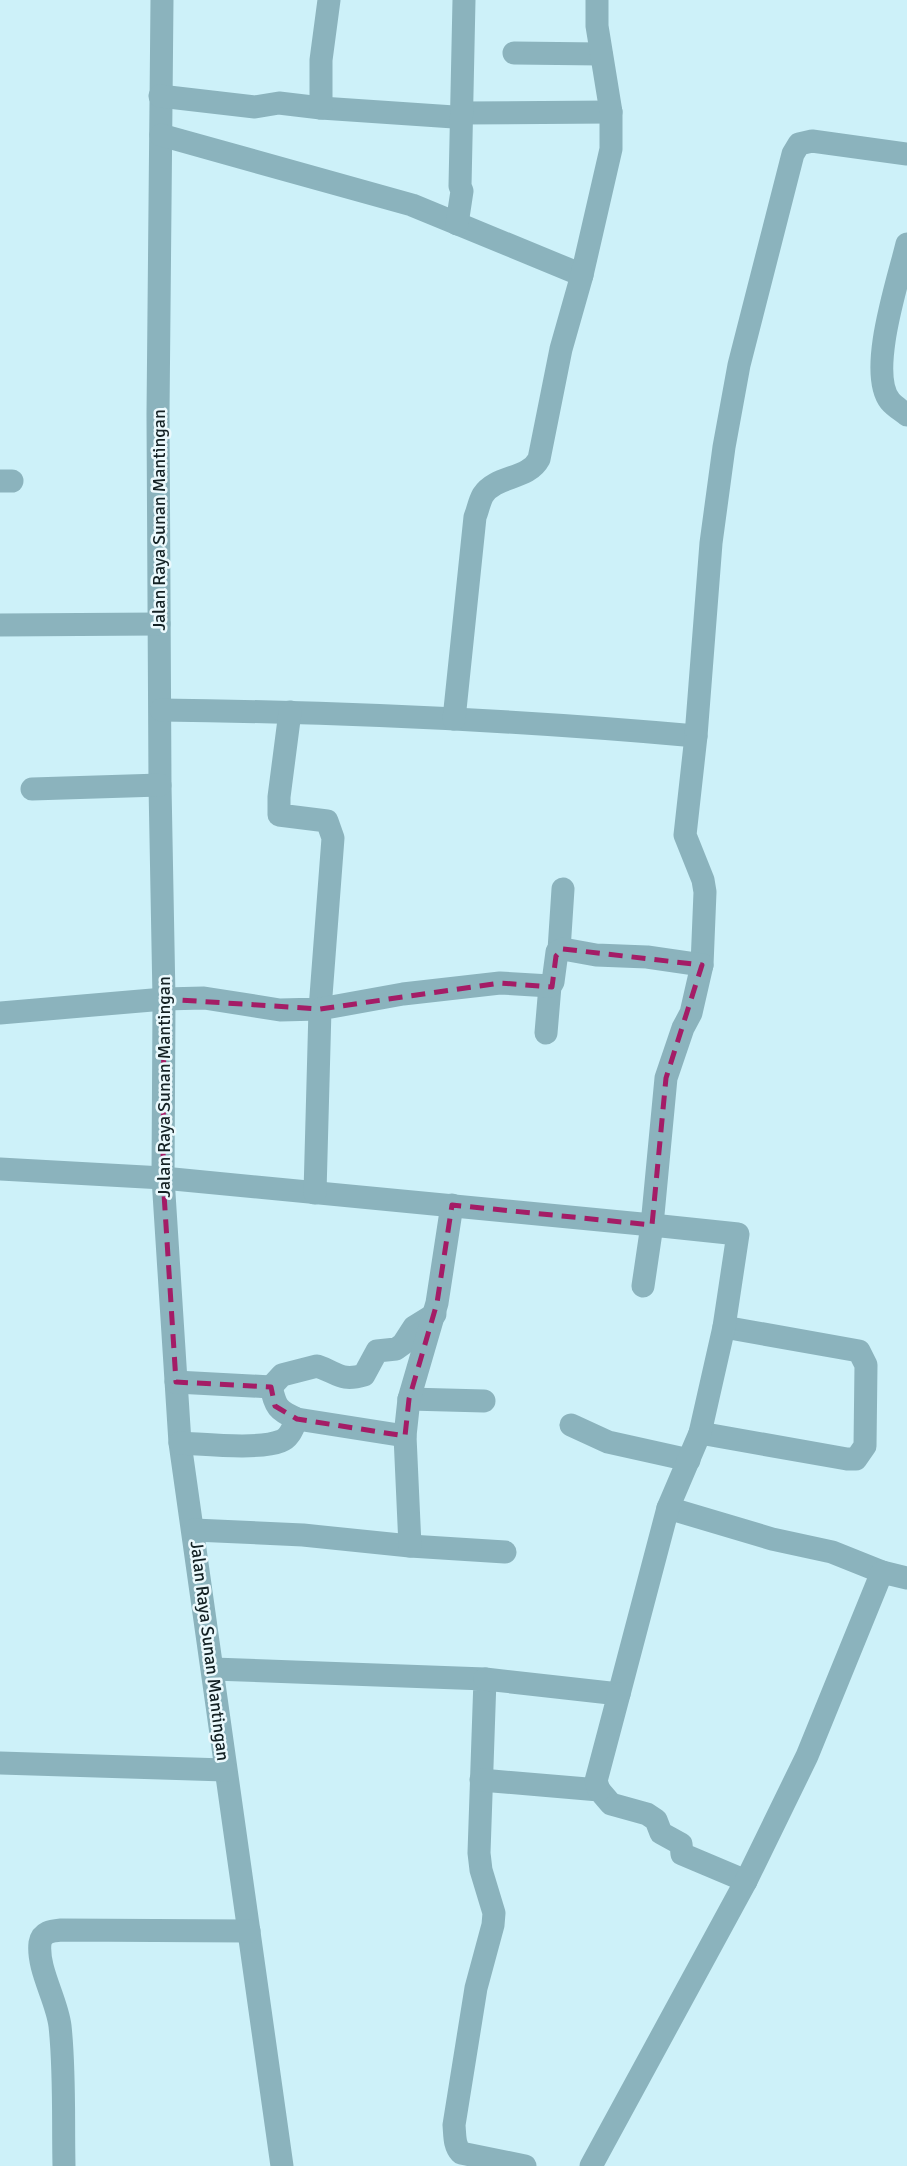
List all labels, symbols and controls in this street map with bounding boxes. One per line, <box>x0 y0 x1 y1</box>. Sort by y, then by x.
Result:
street label: Jalan Raya Sunan Mantingan <box>148 409 170 631</box>
street label: Jalan Raya Sunan Mantingan <box>153 976 175 1198</box>
street label: Jalan Raya Sunan Mantingan <box>186 1540 234 1762</box>

